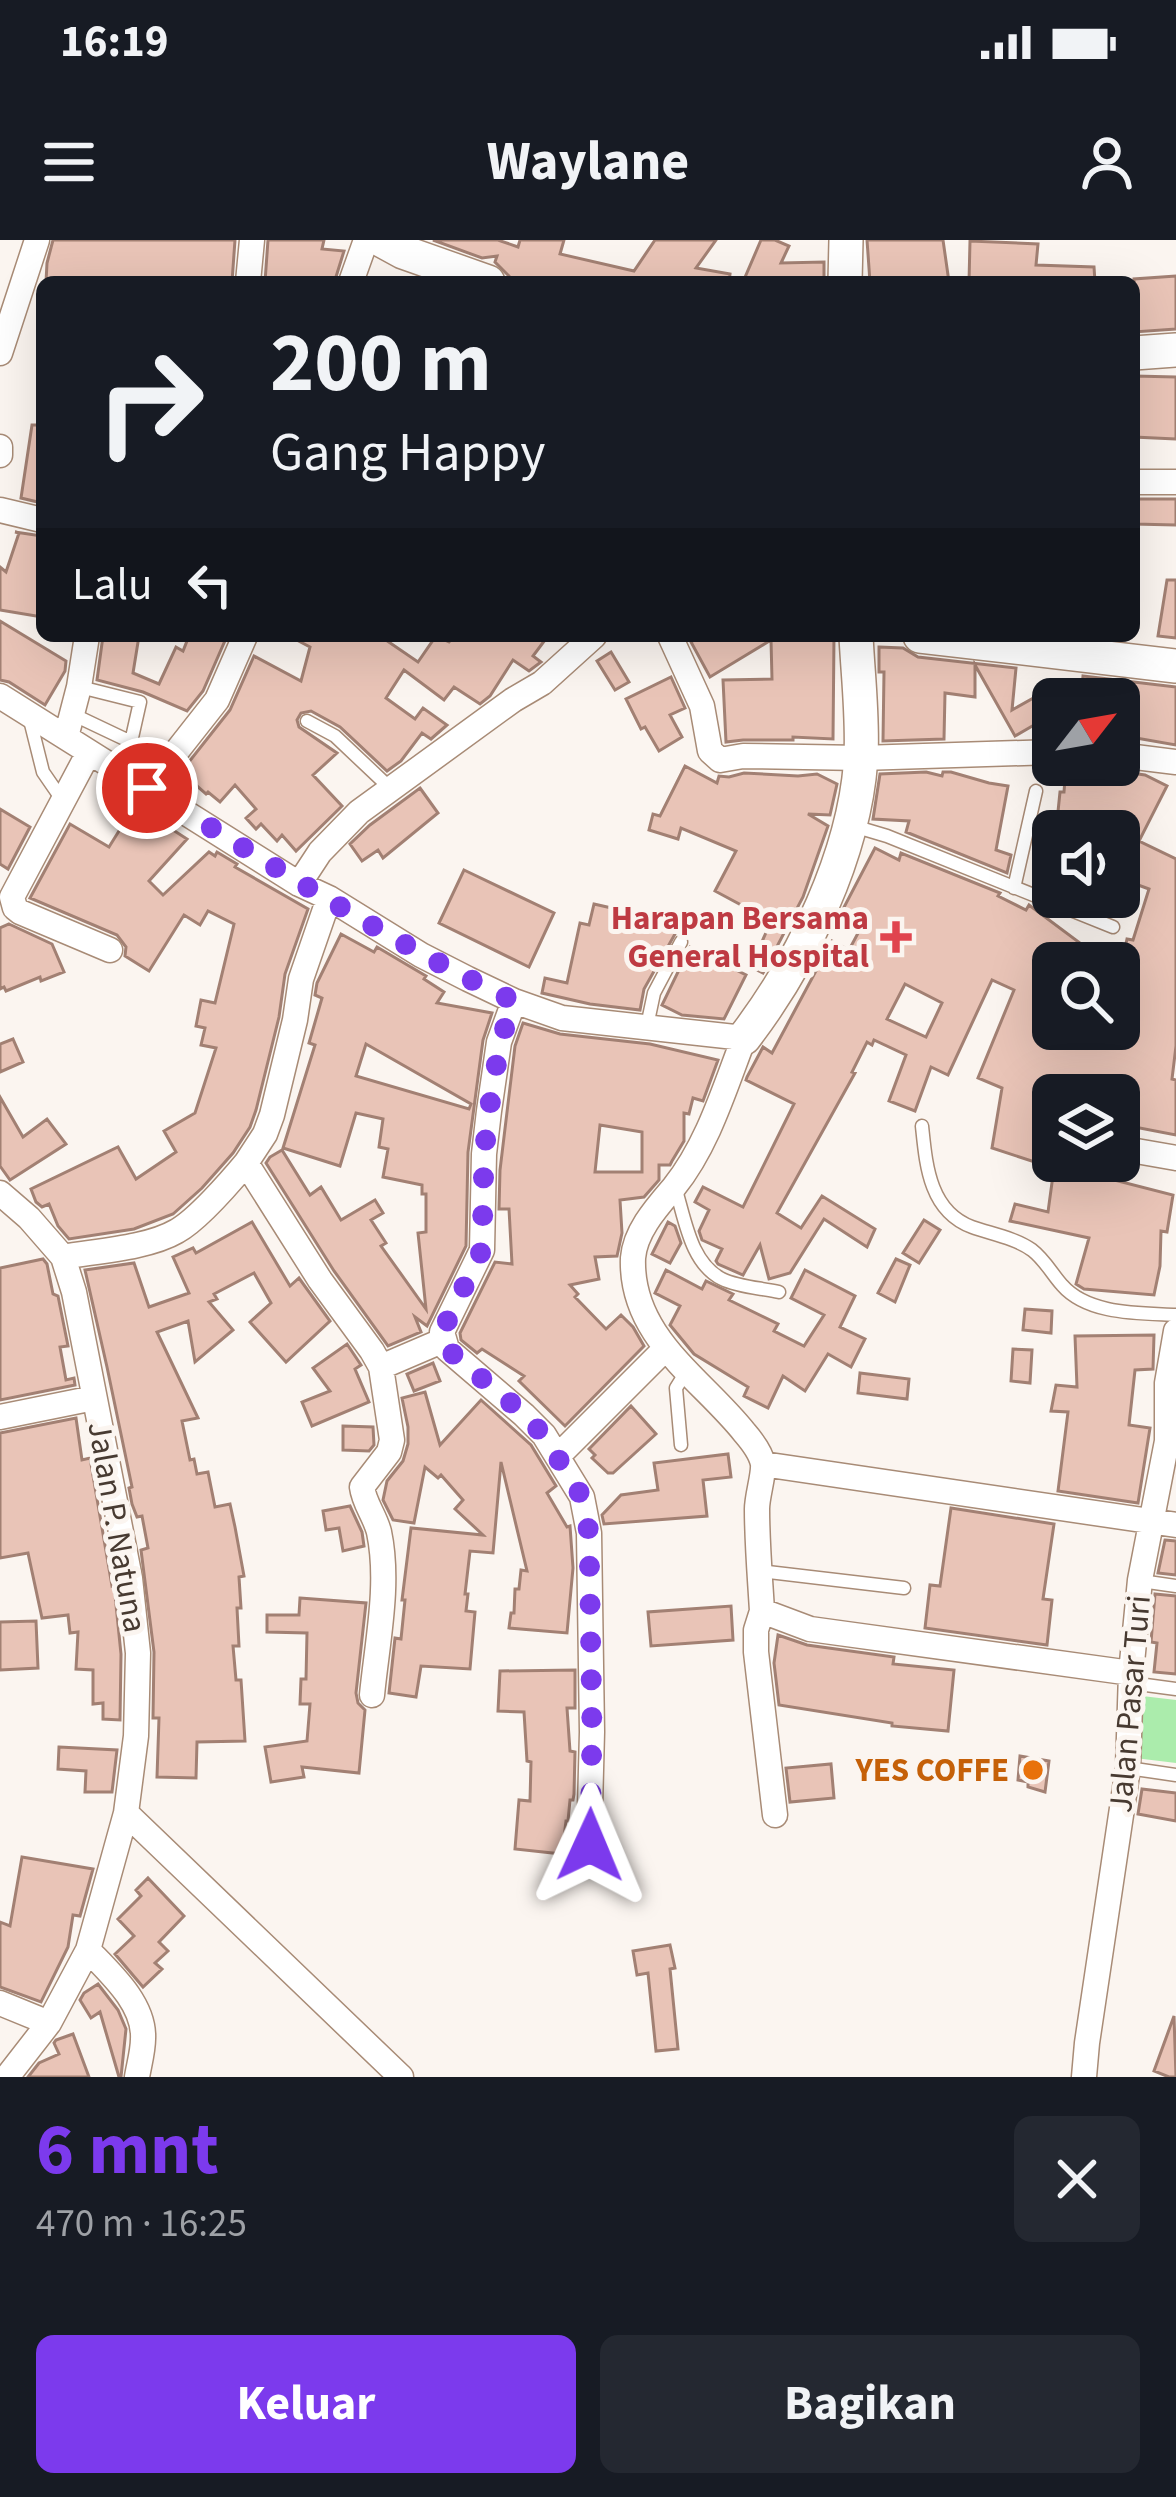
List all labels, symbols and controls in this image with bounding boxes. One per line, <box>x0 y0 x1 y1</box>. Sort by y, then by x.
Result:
text: 16:19 <box>60 10 169 74</box>
text: Waylane <box>487 124 689 201</box>
icon: menu <box>36 129 102 195</box>
icon: person <box>1074 129 1140 195</box>
text: 200 m <box>270 304 492 424</box>
icon: right <box>72 324 228 480</box>
text: Gang Happy <box>270 415 545 492</box>
icon: left <box>177 552 243 618</box>
text: Lalu <box>72 553 153 617</box>
north arrow <box>1032 678 1140 786</box>
map controls <box>1032 678 1140 1182</box>
pin <box>96 737 198 839</box>
icon: arrive <box>114 755 180 821</box>
button: sound <box>1032 810 1140 918</box>
place label: Harapan Bersama General Hospital <box>611 895 870 980</box>
marker: Harapan Bersama General Hospital <box>880 921 912 953</box>
button: search <box>1032 942 1140 1050</box>
button: layers <box>1032 1074 1140 1182</box>
street label: Jalan P. Natuna <box>75 1418 159 1636</box>
street label: Jalan Pasar Turi <box>1097 1593 1163 1815</box>
place label: YES COFFE <box>854 1747 1009 1794</box>
marker: YES COFFE <box>1020 1757 1046 1783</box>
position arrow <box>527 1782 653 1908</box>
text: 6 mnt <box>36 2099 219 2202</box>
button: close <box>1014 2116 1140 2242</box>
text: 470 m · 16:25 <box>36 2196 247 2252</box>
button: Keluar <box>36 2335 576 2473</box>
button: Bagikan <box>600 2335 1140 2473</box>

